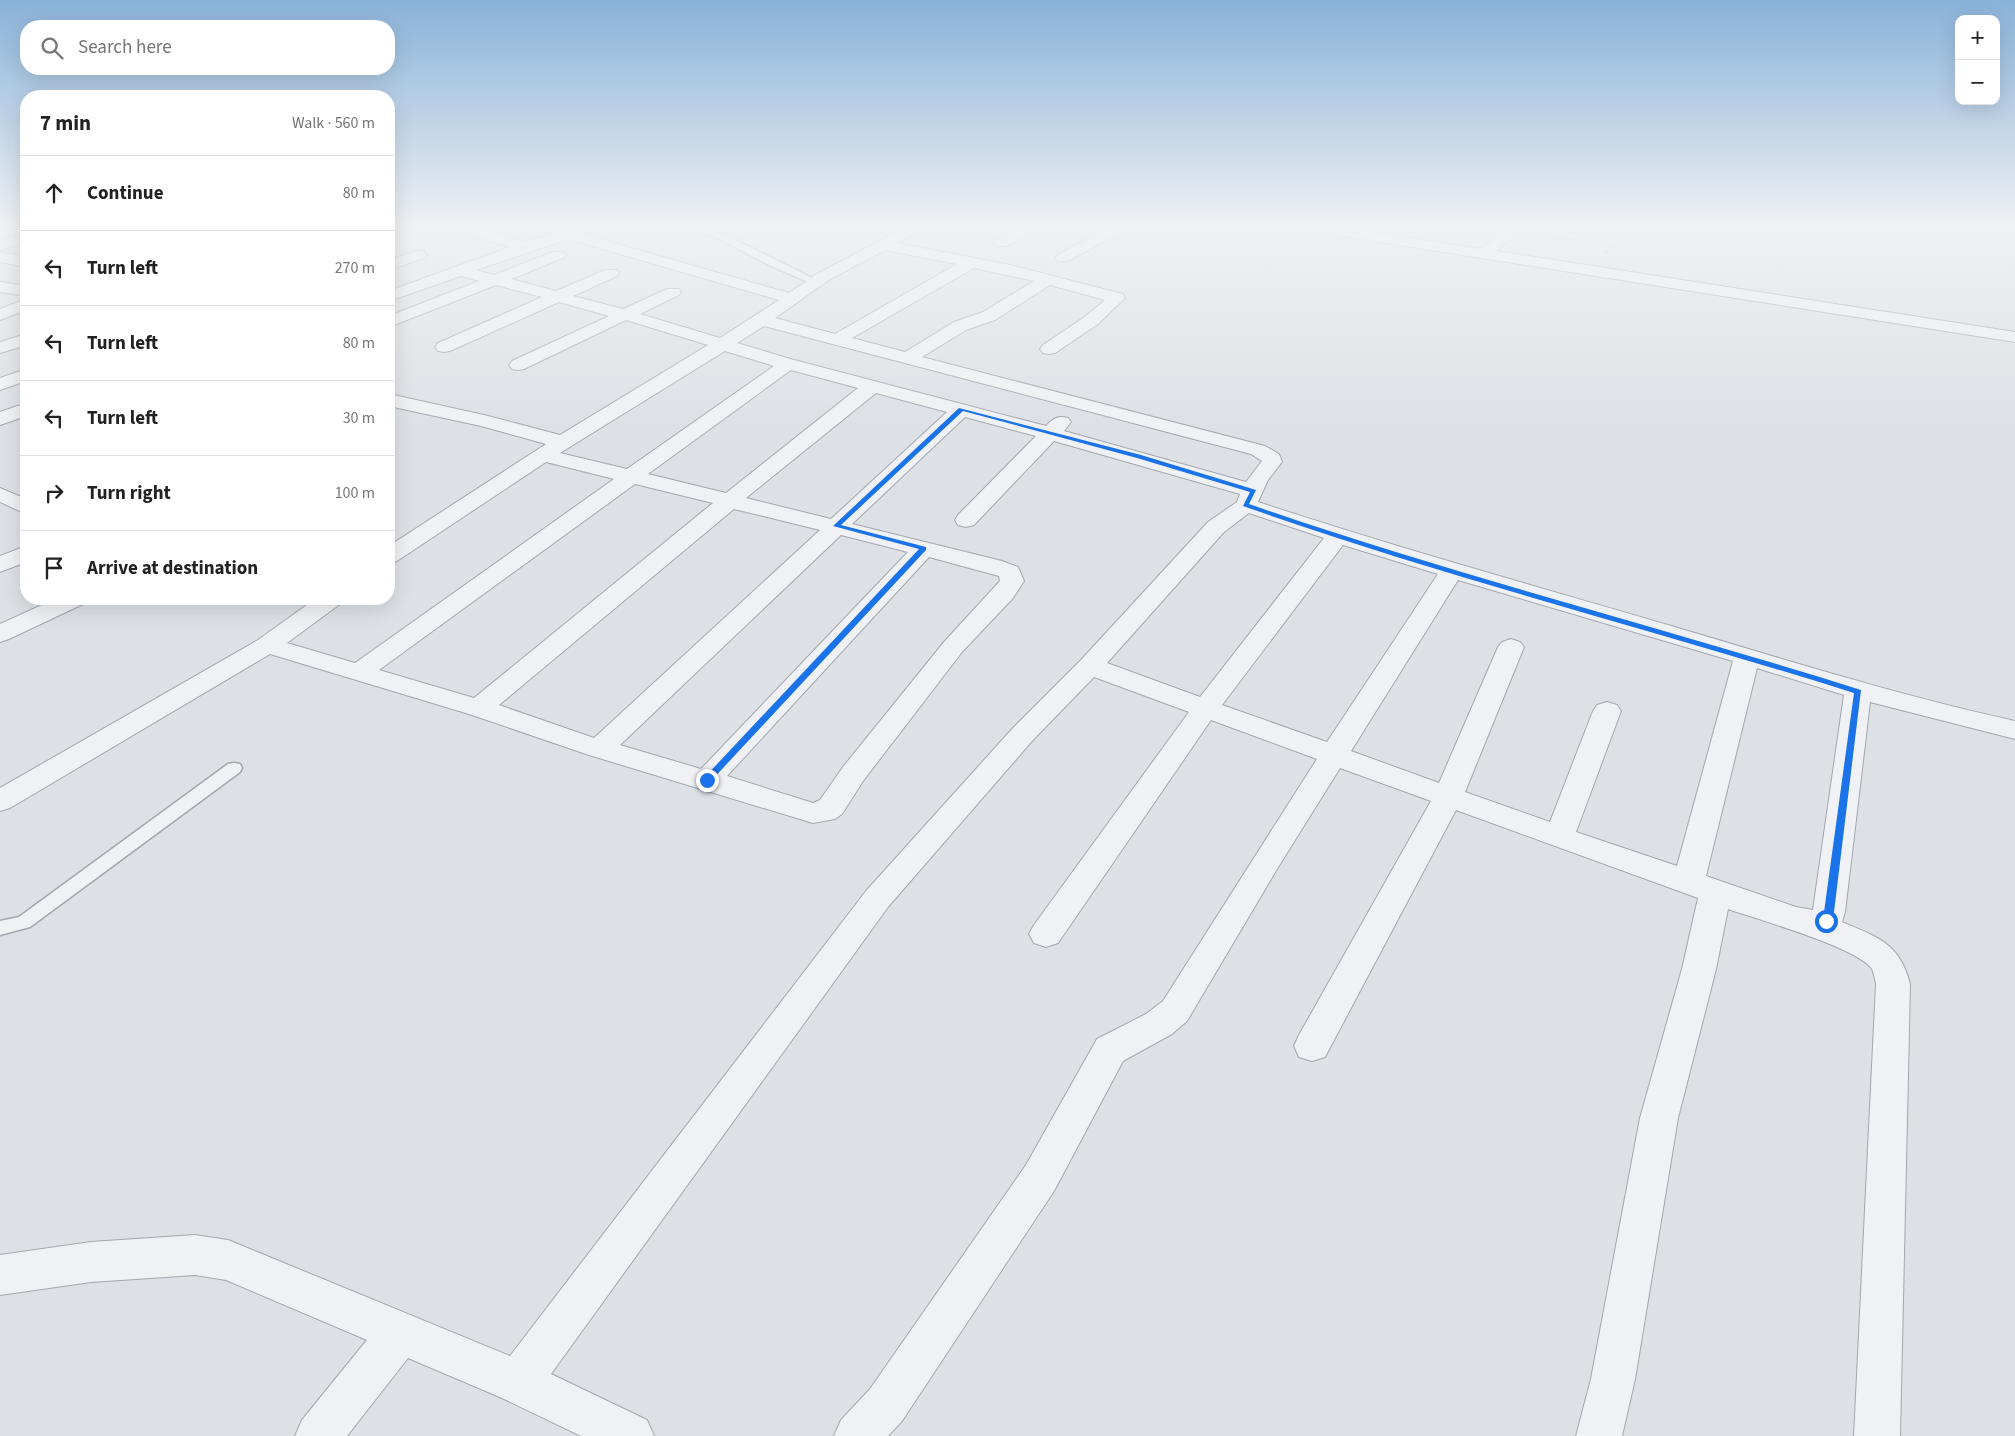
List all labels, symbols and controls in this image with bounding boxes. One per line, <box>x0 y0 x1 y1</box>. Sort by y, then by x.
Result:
map controls <box>1955 15 2000 105</box>
button: + <box>1955 15 2000 60</box>
search box <box>20 20 395 75</box>
icon: search <box>38 34 66 62</box>
text: Search here <box>78 34 172 61</box>
button: − <box>1955 60 2000 105</box>
text: 7 min <box>40 108 91 138</box>
text: Walk · 560 m <box>292 112 375 134</box>
icon: ahead <box>40 179 68 207</box>
text: Continue <box>87 180 164 207</box>
text: 80 m <box>343 182 375 204</box>
icon: left <box>40 254 68 282</box>
text: Turn left <box>87 255 158 282</box>
text: 270 m <box>335 257 375 279</box>
icon: left <box>40 329 68 357</box>
text: Turn left <box>87 330 158 357</box>
text: 80 m <box>343 332 375 354</box>
icon: left <box>40 404 68 432</box>
text: Turn left <box>87 405 158 432</box>
text: 30 m <box>343 407 375 429</box>
icon: right <box>40 479 68 507</box>
text: Turn right <box>87 480 171 507</box>
text: 100 m <box>335 482 375 504</box>
icon: arrive <box>40 554 68 582</box>
text: Arrive at destination <box>87 555 258 582</box>
route end <box>696 769 719 792</box>
route start <box>1815 910 1838 933</box>

